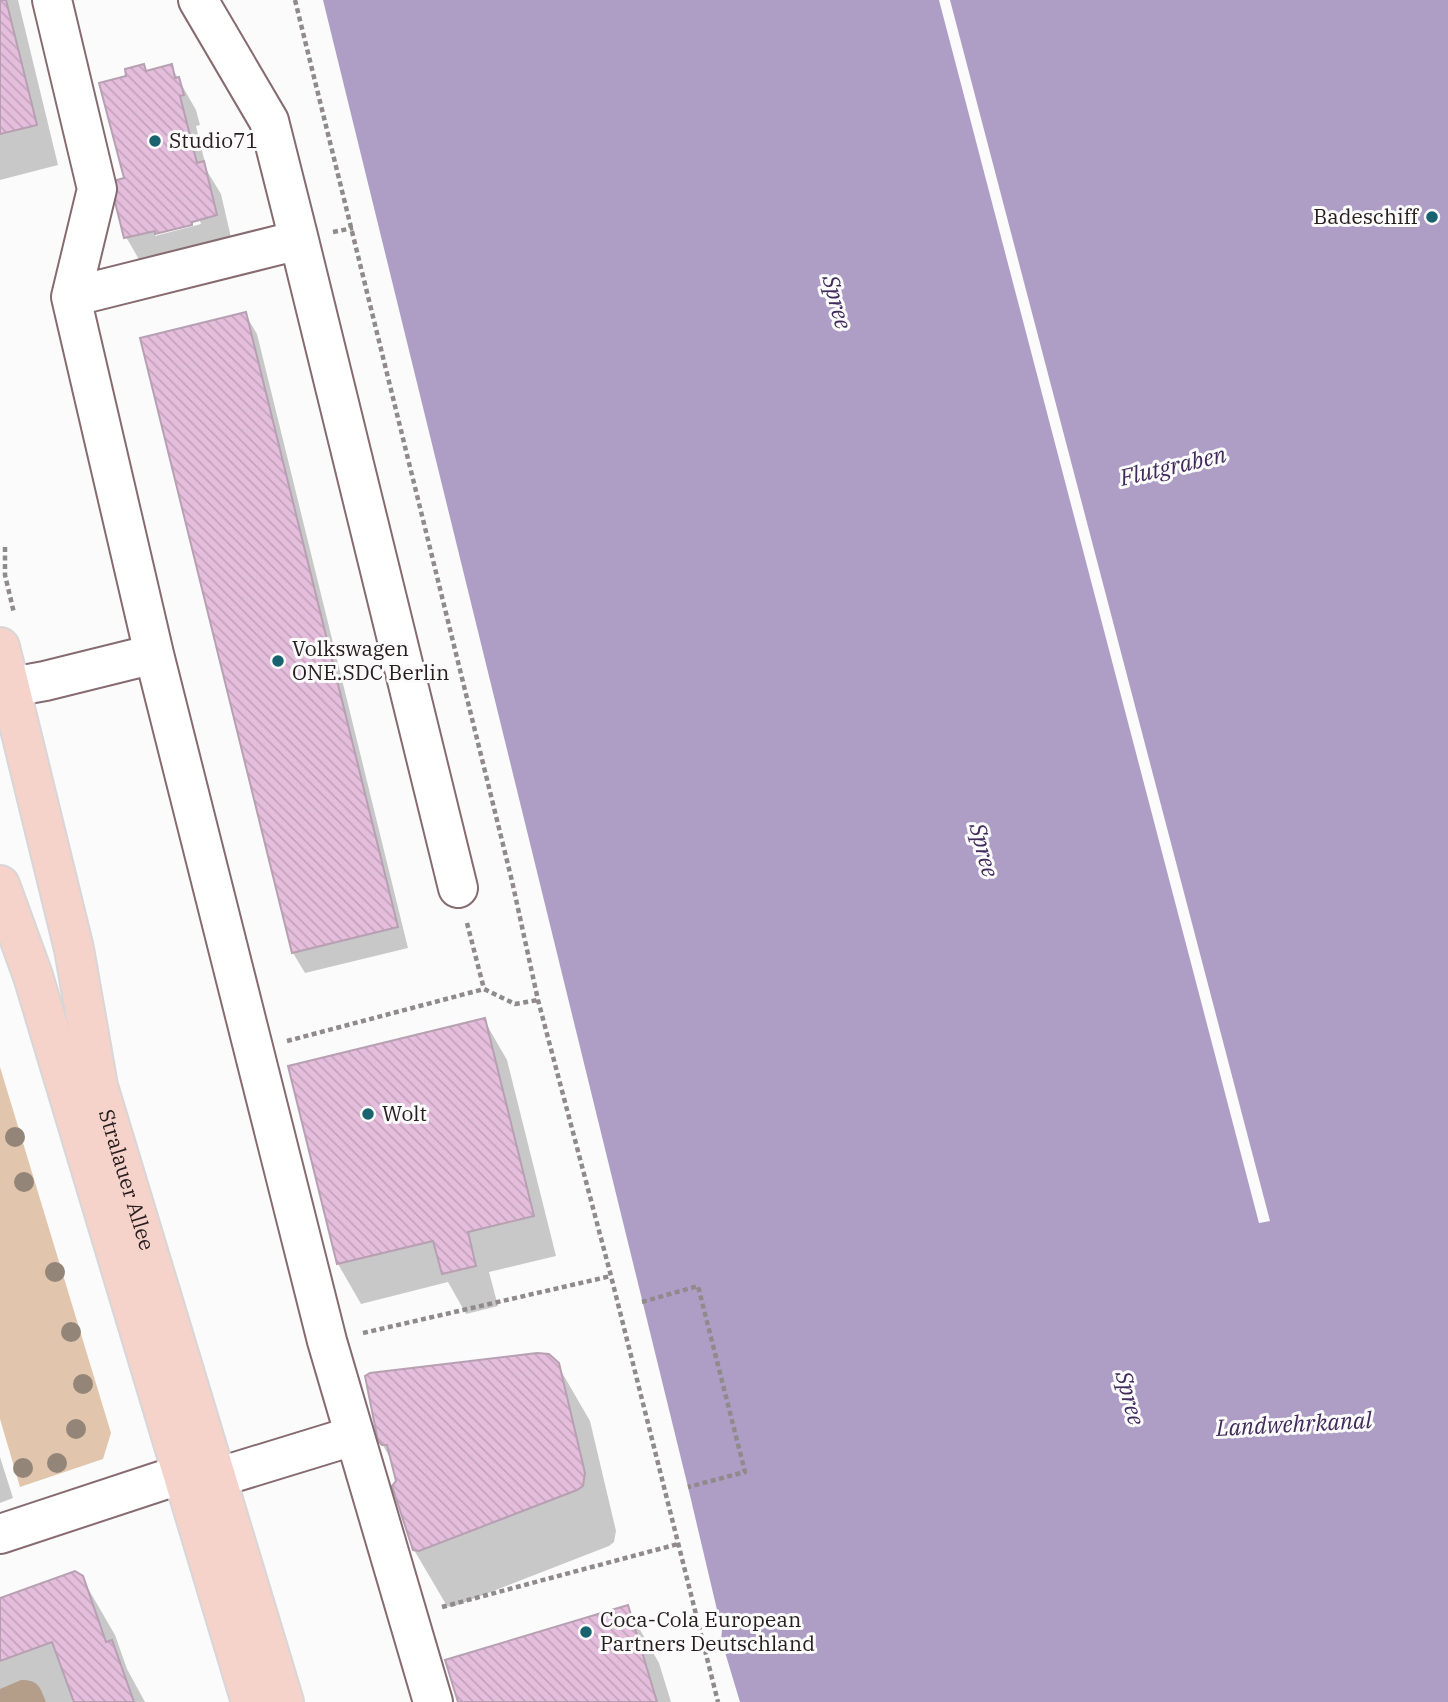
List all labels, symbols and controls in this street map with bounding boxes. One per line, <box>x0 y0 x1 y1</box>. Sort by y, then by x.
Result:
place label: Studio71 <box>169 126 258 154</box>
marker: Studio71 <box>147 133 163 149</box>
place label: Badeschiff <box>1313 202 1420 230</box>
marker: Badeschiff <box>1424 209 1440 225</box>
water label: Spree <box>816 270 860 332</box>
water label: Flutgraben <box>1116 438 1229 492</box>
place label: Volkswagen ONE.SDC Berlin <box>292 634 449 686</box>
marker: Volkswagen ONE.SDC Berlin <box>270 653 286 669</box>
water label: Spree <box>963 818 1007 880</box>
place label: Wolt <box>382 1099 427 1127</box>
street label: Stralauer Allee <box>93 1106 162 1253</box>
marker: Wolt <box>360 1106 376 1122</box>
water label: Spree <box>1109 1366 1153 1428</box>
water label: Landwehrkanal <box>1214 1404 1373 1442</box>
place label: Coca-Cola European Partners Deutschland <box>600 1605 815 1657</box>
marker: Coca-Cola European Partners Deutschland <box>578 1624 594 1640</box>

